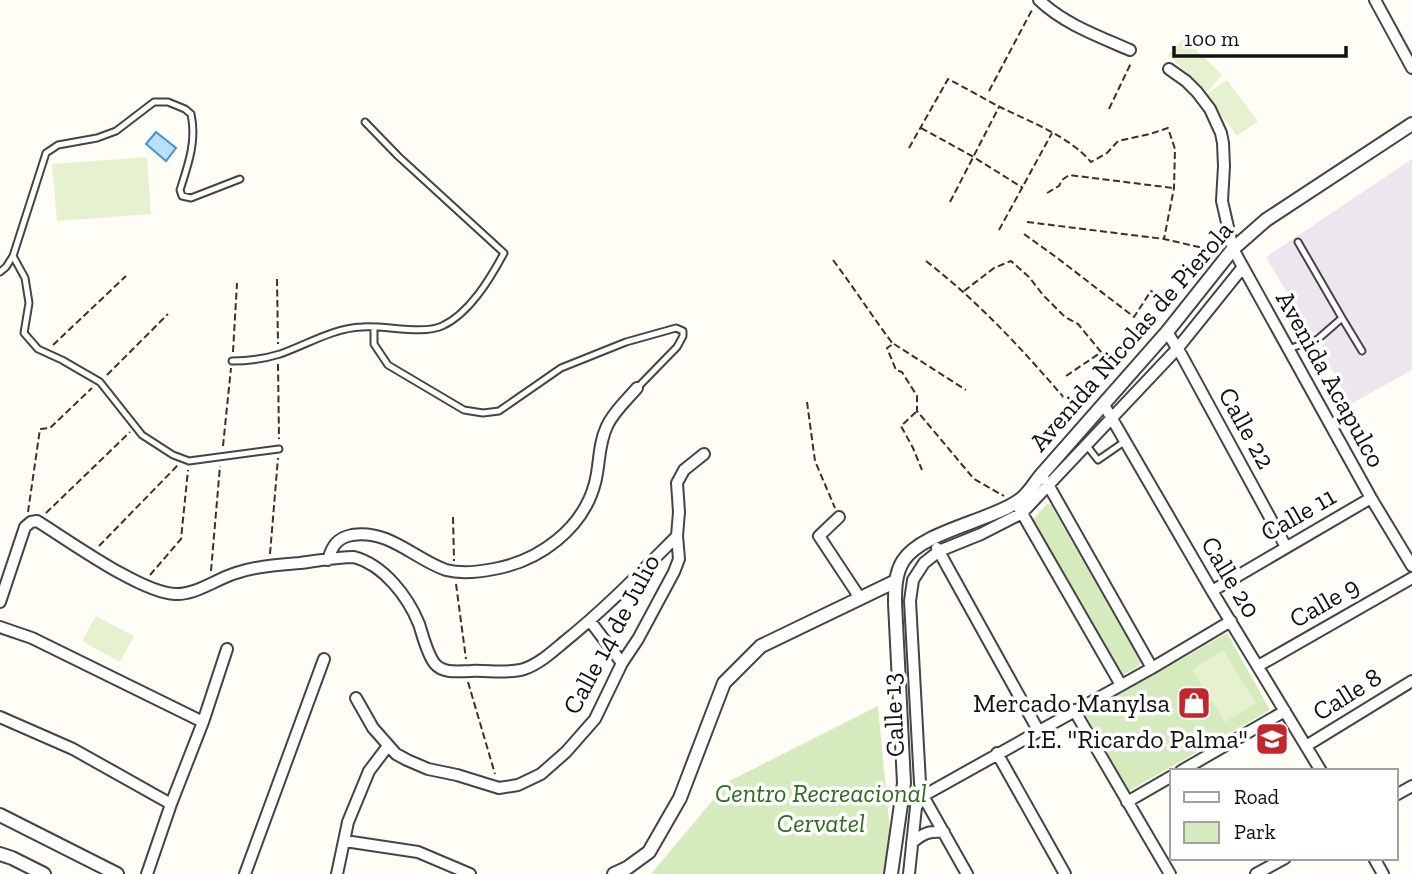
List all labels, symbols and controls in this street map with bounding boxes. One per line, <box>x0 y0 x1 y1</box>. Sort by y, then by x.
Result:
scale bar <box>1174 14 1346 58</box>
text: 100 m <box>1184 26 1239 51</box>
street label: Avenida Nicolas de Pierola <box>1022 214 1240 458</box>
street label: Avenida Acapulco <box>1269 285 1393 473</box>
street label: Calle 22 <box>1212 382 1282 474</box>
street label: Calle 11 <box>1255 480 1341 548</box>
street label: Calle 20 <box>1194 530 1268 624</box>
street label: Calle 14 de Julio <box>555 549 667 719</box>
street label: Calle 9 <box>1283 569 1365 635</box>
street label: Calle 8 <box>1307 660 1387 728</box>
street label: Calle 13 <box>875 672 911 758</box>
shop icon: Mercado Manylsa <box>1175 684 1213 722</box>
place label: Mercado Manylsa <box>973 687 1170 719</box>
school or university icon: I.E. "Ricardo Palma" <box>1253 720 1291 758</box>
place label: I.E. "Ricardo Palma" <box>1027 723 1248 755</box>
legend <box>1170 769 1398 860</box>
park label: Centro Recreacional Cervatel <box>715 777 927 839</box>
text: Road <box>1234 784 1280 809</box>
text: Park <box>1234 819 1276 844</box>

